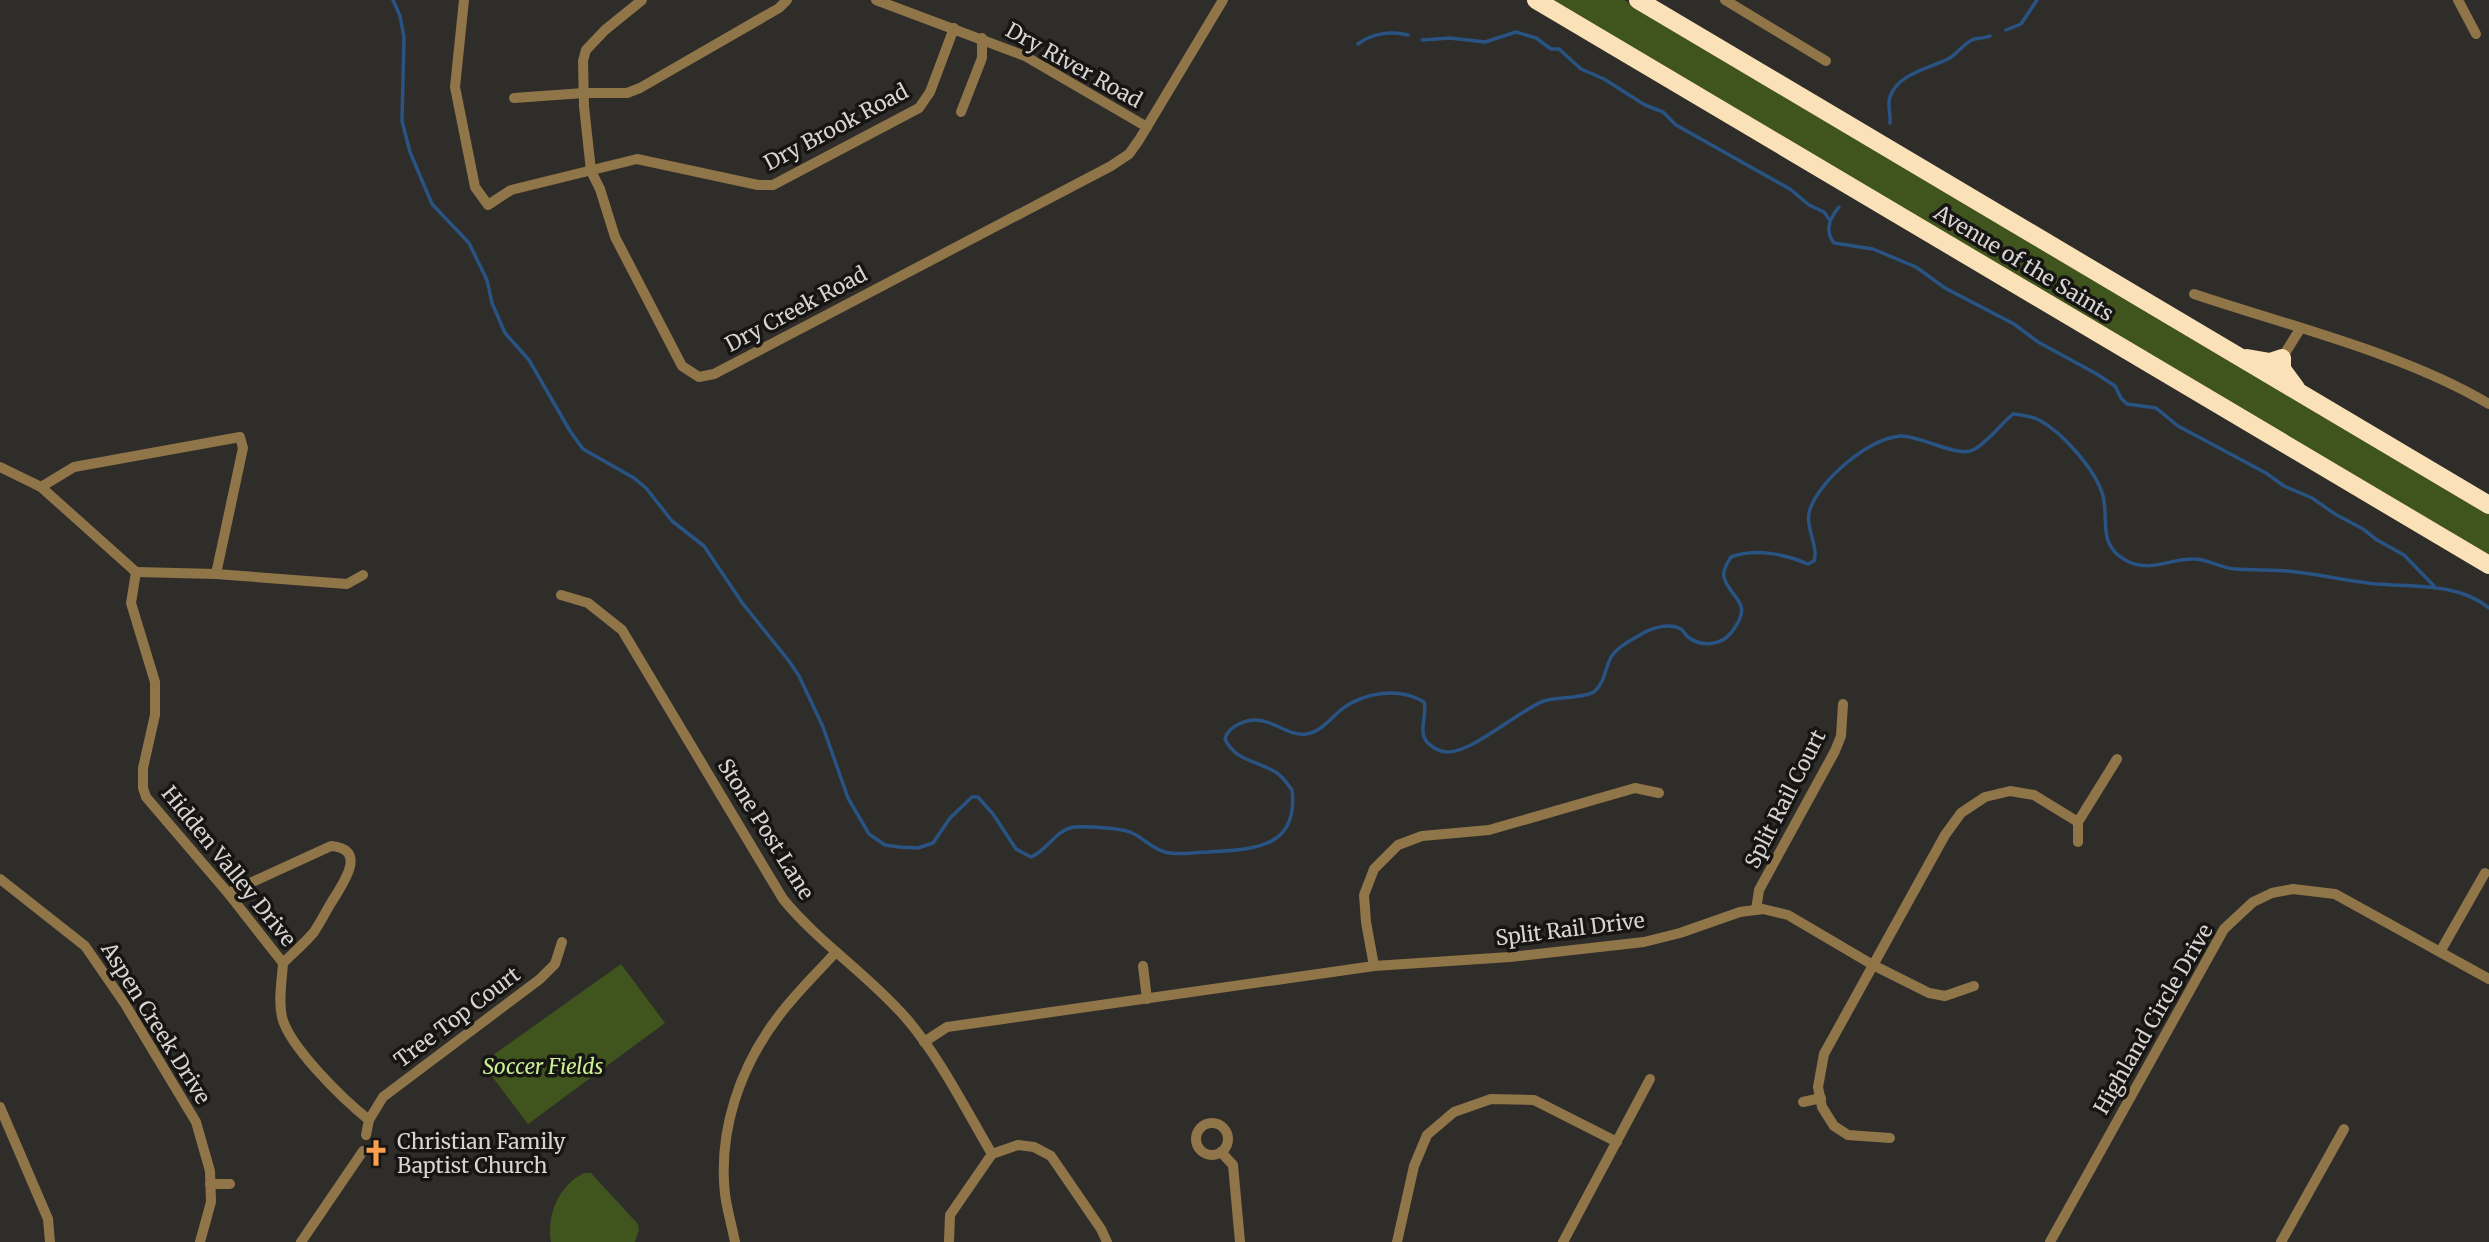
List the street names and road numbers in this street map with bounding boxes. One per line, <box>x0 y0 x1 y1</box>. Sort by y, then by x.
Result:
street label: Dry River Road <box>1001 16 1147 114</box>
street label: Dry Brook Road <box>759 77 913 176</box>
street label: Avenue of the Saints <box>1928 198 2119 327</box>
street label: Dry Creek Road <box>720 260 872 358</box>
street label: Split Rail Court <box>1739 725 1831 873</box>
street label: Stone Post Lane <box>712 754 820 904</box>
street label: Hidden Valley Drive <box>156 780 302 952</box>
street label: Split Rail Drive <box>1494 906 1646 952</box>
street label: Highland Circle Drive <box>2087 919 2219 1119</box>
street label: Aspen Creek Drive <box>95 936 217 1109</box>
street label: Tree Top Court <box>388 961 526 1073</box>

